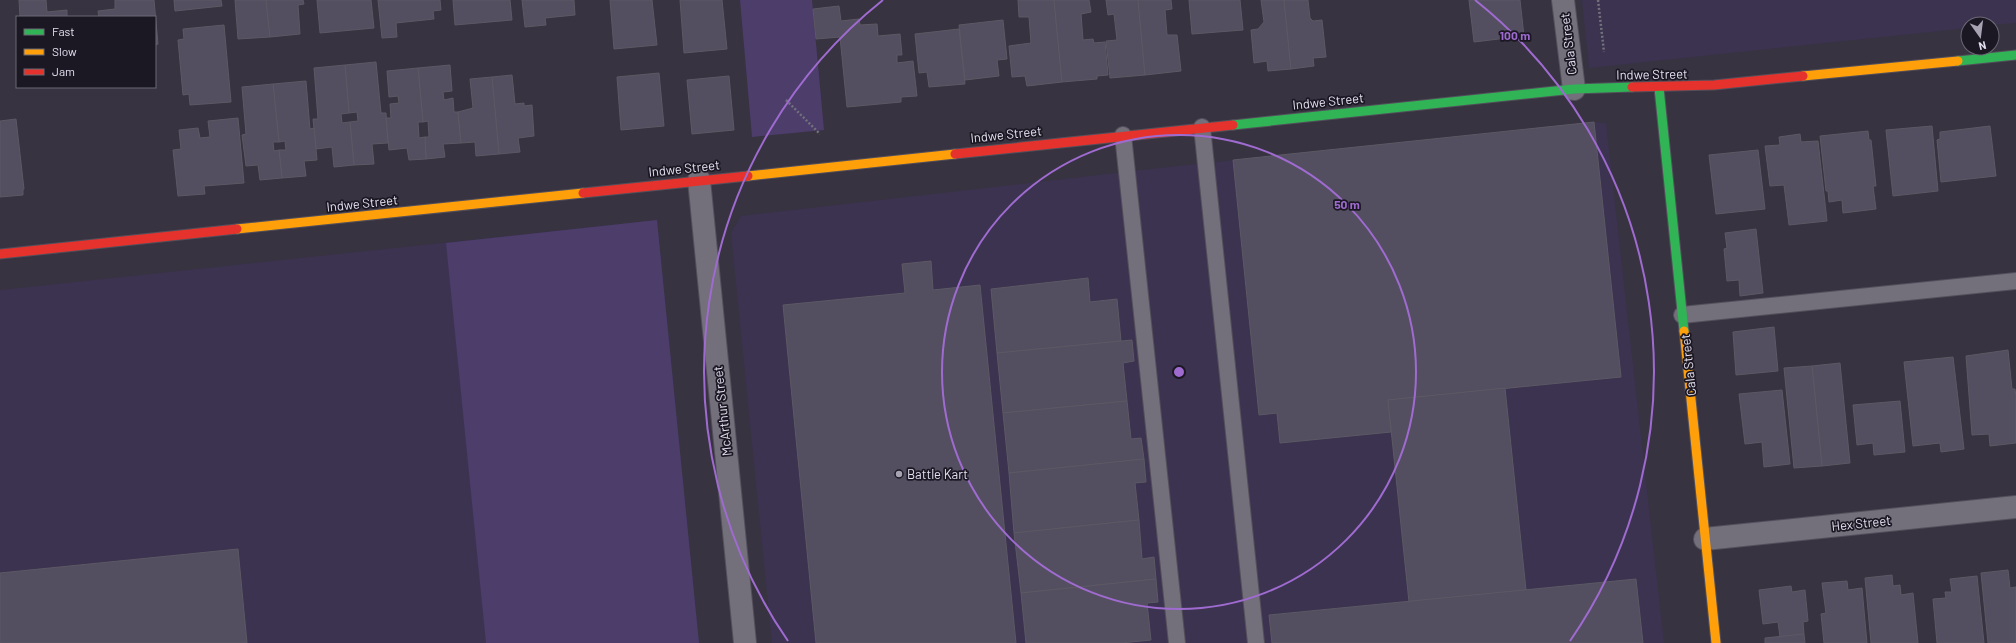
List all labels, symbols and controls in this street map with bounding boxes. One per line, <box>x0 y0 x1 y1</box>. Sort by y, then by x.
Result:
street label: Cala Street <box>1556 12 1580 76</box>
legend <box>16 16 156 88</box>
north arrow <box>1960 16 2000 56</box>
text: Fast <box>52 24 75 38</box>
text: 100 m <box>1500 28 1530 42</box>
text: N <box>1977 39 1988 53</box>
text: Slow <box>52 44 77 58</box>
text: Jam <box>52 64 75 78</box>
street label: Indwe Street <box>1616 65 1688 83</box>
street label: Indwe Street <box>1292 89 1364 113</box>
street label: Indwe Street <box>970 122 1042 146</box>
street label: Indwe Street <box>648 156 720 180</box>
street label: Indwe Street <box>326 191 398 215</box>
text: 50 m <box>1334 197 1360 211</box>
street label: Cala Street <box>1677 333 1699 397</box>
street label: McArthur Street <box>709 365 735 457</box>
centre of rings <box>1172 365 1186 379</box>
place label: Battle Kart <box>907 466 968 482</box>
marker: Battle Kart <box>894 469 904 479</box>
street label: Hex Street <box>1831 512 1891 534</box>

